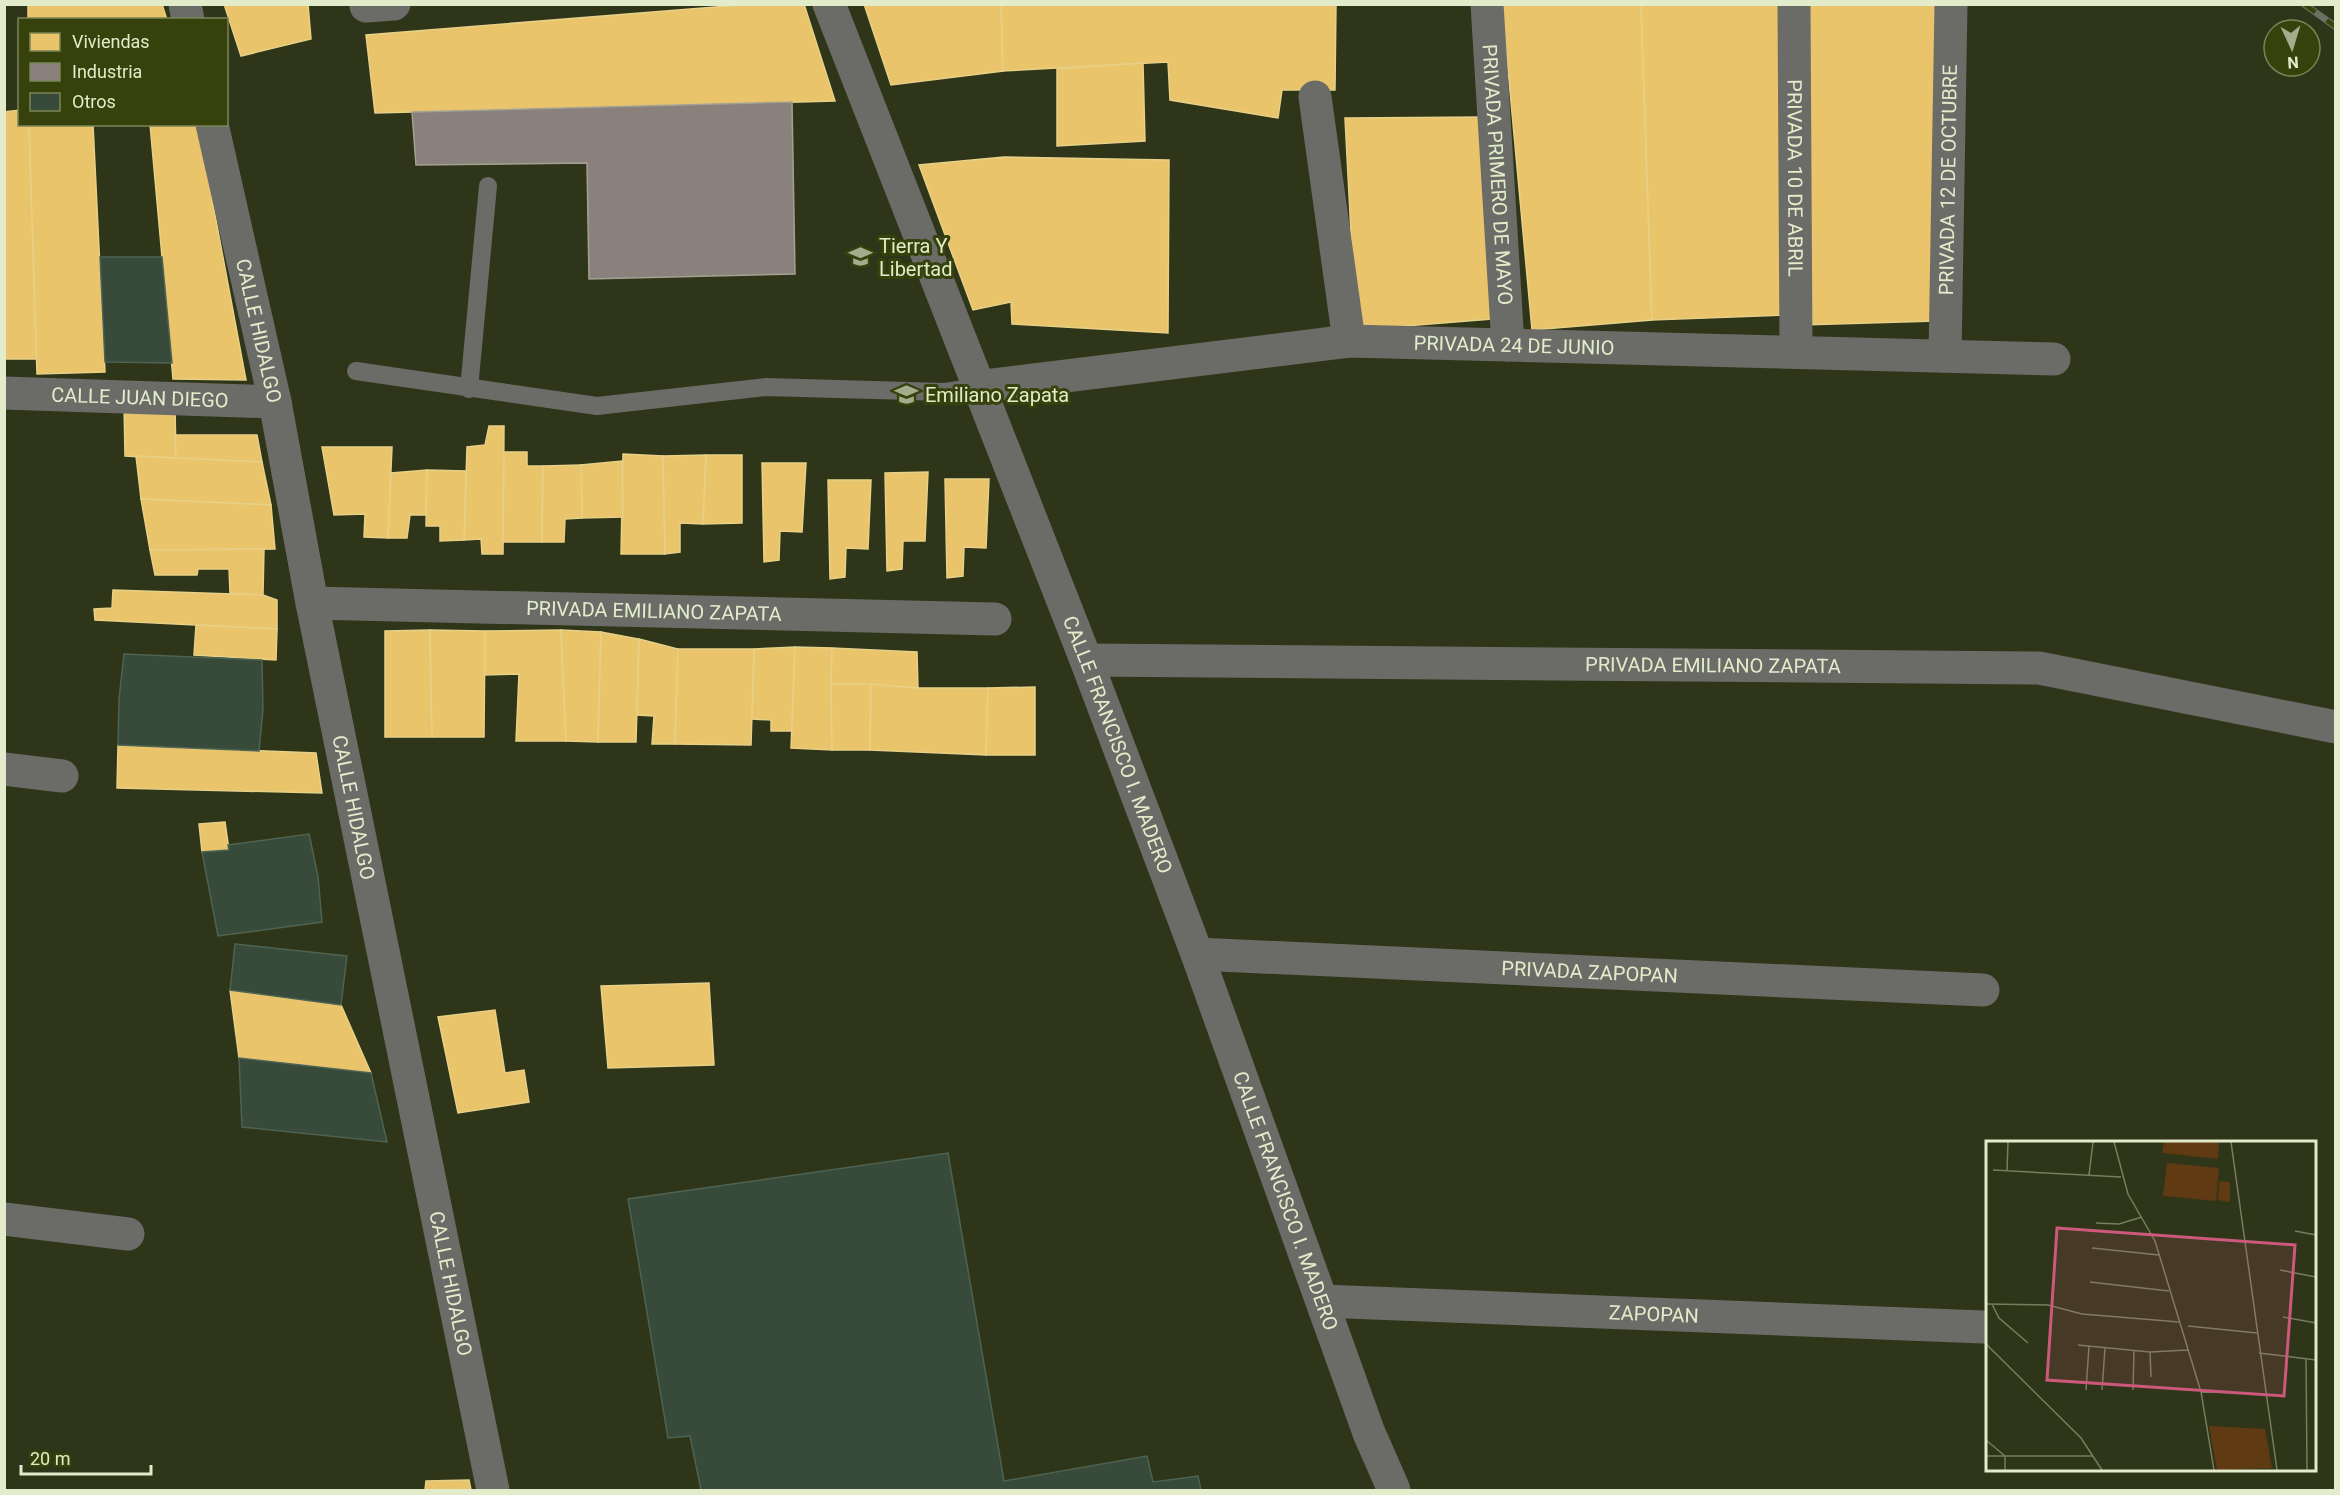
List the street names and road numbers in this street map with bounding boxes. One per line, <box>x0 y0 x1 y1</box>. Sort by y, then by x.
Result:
street label: PRIVADA PRIMERO DE MAYO <box>1477 43 1518 306</box>
street label: PRIVADA 12 DE OCTUBRE <box>1934 64 1962 296</box>
street label: PRIVADA 10 DE ABRIL <box>1782 79 1808 277</box>
street label: CALLE HIDALGO <box>231 256 287 405</box>
street label: PRIVADA 24 DE JUNIO <box>1413 331 1615 360</box>
street label: CALLE JUAN DIEGO <box>51 383 229 412</box>
street label: PRIVADA EMILIANO ZAPATA <box>526 596 782 626</box>
street label: CALLE FRANCISCO I. MADERO <box>1058 612 1178 877</box>
street label: PRIVADA EMILIANO ZAPATA <box>1585 652 1841 678</box>
street label: CALLE HIDALGO <box>327 733 380 882</box>
street label: PRIVADA ZAPOPAN <box>1501 956 1678 988</box>
street label: CALLE FRANCISCO I. MADERO <box>1228 1068 1343 1334</box>
street label: CALLE HIDALGO <box>424 1209 477 1358</box>
street label: ZAPOPAN <box>1608 1300 1699 1328</box>

